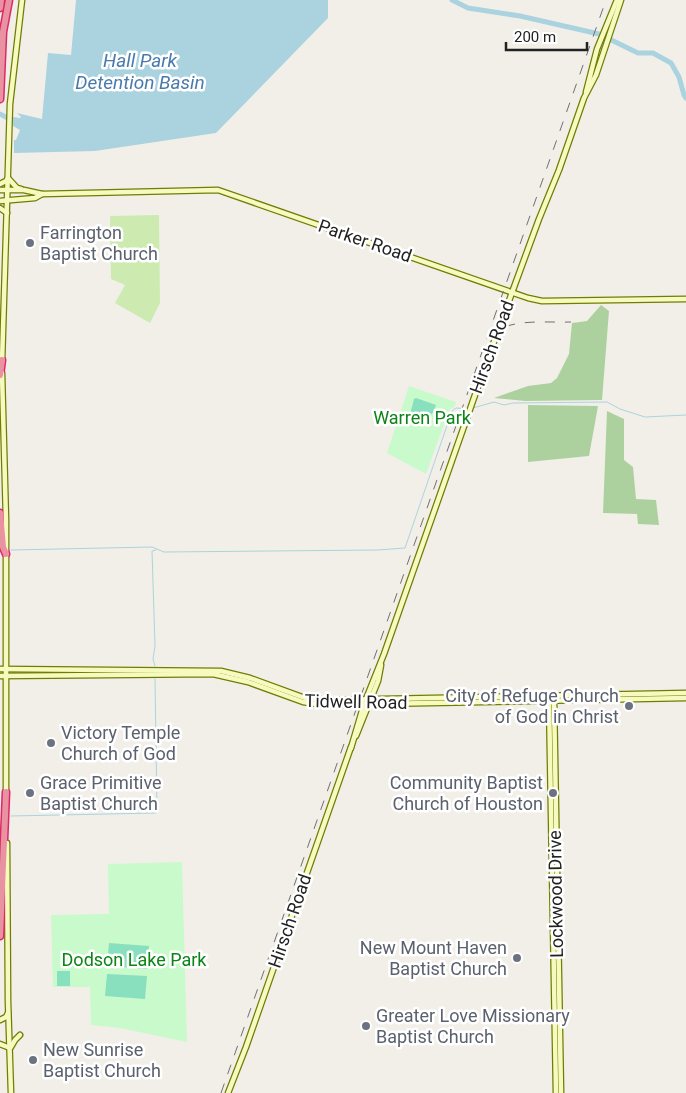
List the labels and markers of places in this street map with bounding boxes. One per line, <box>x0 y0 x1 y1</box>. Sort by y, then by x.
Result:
place label: Farrington Baptist Church <box>40 222 158 264</box>
marker: Farrington Baptist Church <box>24 237 36 249</box>
place label: City of Refuge Church of God in Christ <box>445 685 619 727</box>
marker: City of Refuge Church of God in Christ <box>623 700 635 712</box>
place label: Victory Temple Church of God <box>61 722 180 764</box>
marker: Victory Temple Church of God <box>45 737 57 749</box>
place label: Grace Primitive Baptist Church <box>40 772 162 814</box>
place label: Community Baptist Church of Houston <box>390 772 543 814</box>
marker: Grace Primitive Baptist Church <box>24 787 36 799</box>
marker: Community Baptist Church of Houston <box>547 787 559 799</box>
place label: New Mount Haven Baptist Church <box>360 937 507 979</box>
marker: New Mount Haven Baptist Church <box>511 952 523 964</box>
place label: Greater Love Missionary Baptist Church <box>376 1005 570 1047</box>
marker: Greater Love Missionary Baptist Church <box>360 1020 372 1032</box>
place label: New Sunrise Baptist Church <box>43 1039 161 1081</box>
marker: New Sunrise Baptist Church <box>27 1054 39 1066</box>

